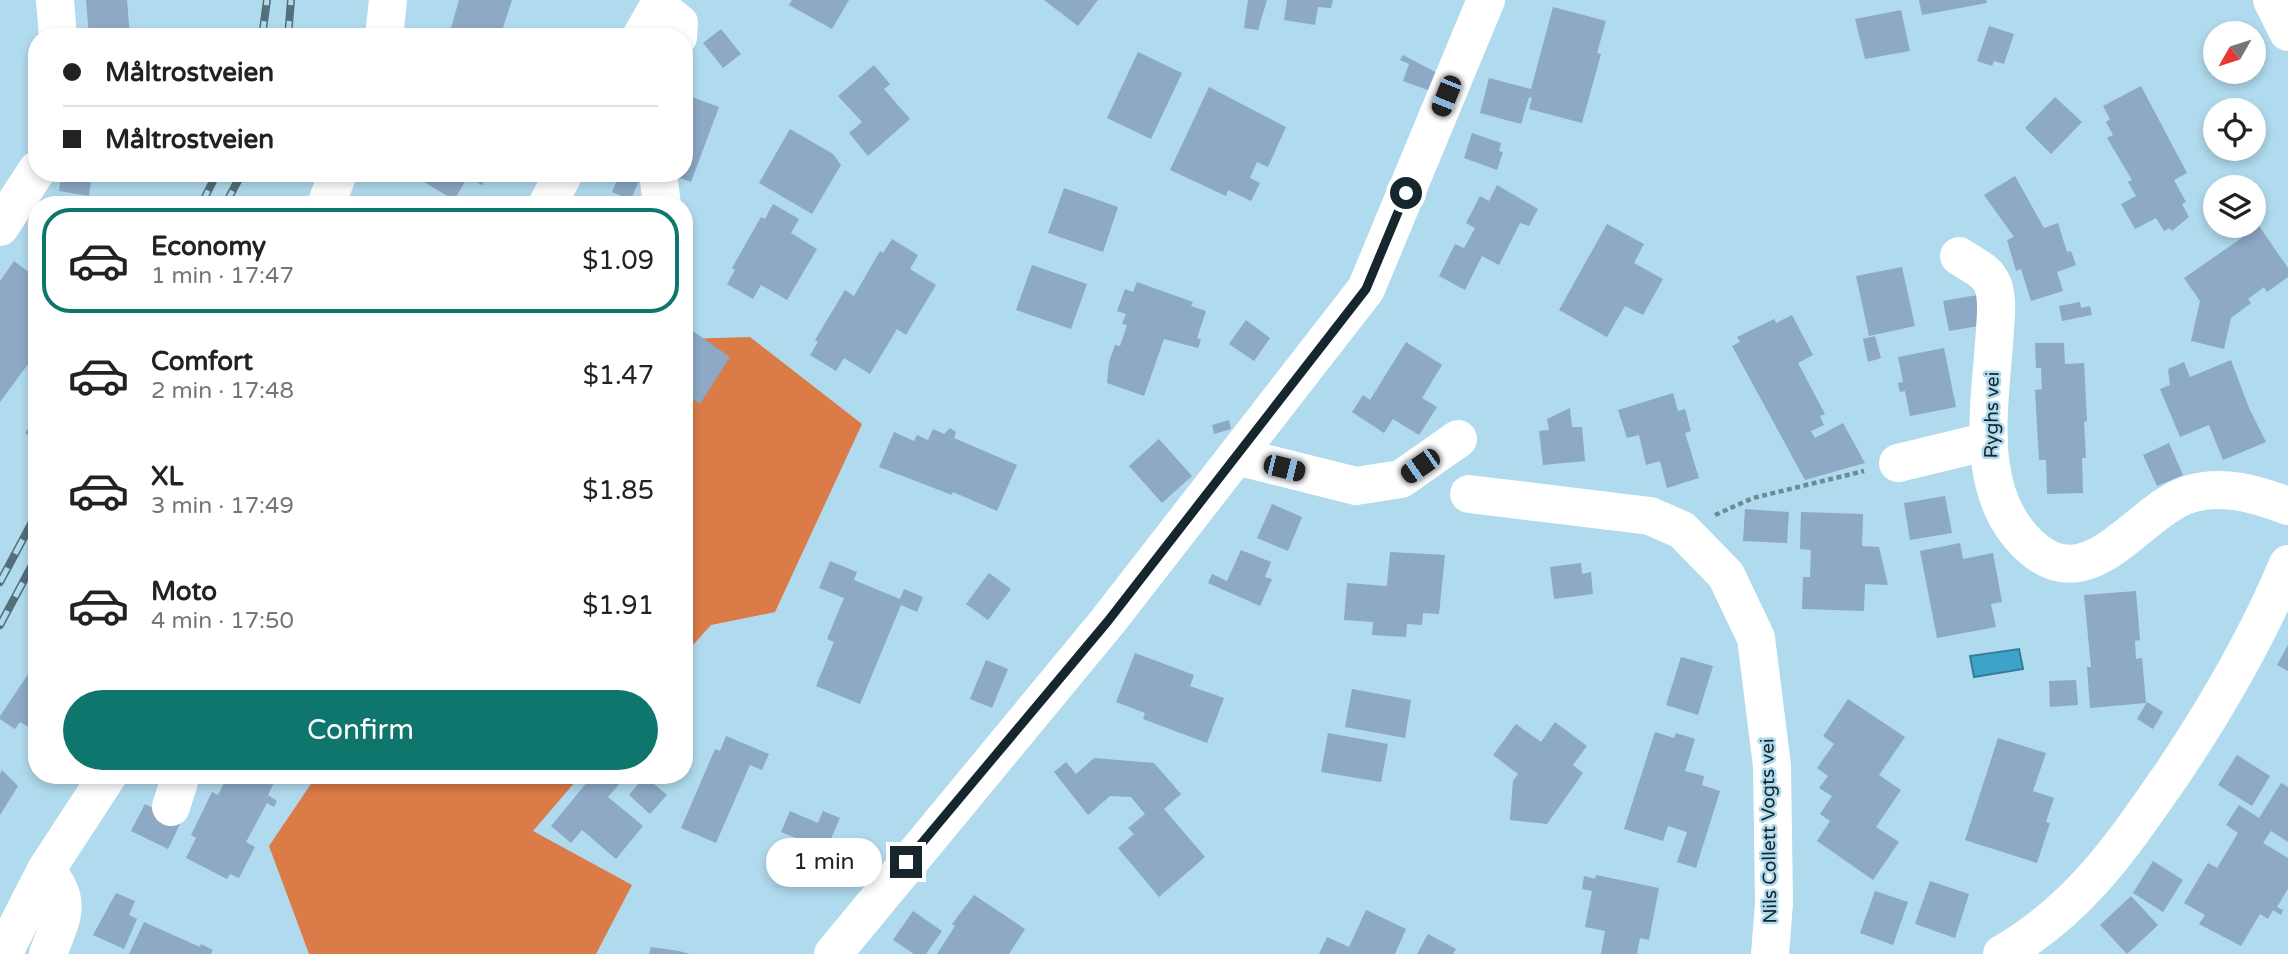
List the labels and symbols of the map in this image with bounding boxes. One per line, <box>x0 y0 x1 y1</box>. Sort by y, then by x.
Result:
north arrow <box>2203 21 2266 84</box>
car <box>1429 73 1464 119</box>
route start <box>1390 177 1422 209</box>
street label: Ryghs vei <box>1980 371 2004 459</box>
car <box>1397 445 1444 487</box>
car <box>1262 453 1307 483</box>
street label: Nils Collett Vogts vei <box>1756 738 1782 924</box>
callout: 1 min <box>766 838 881 886</box>
route end <box>890 846 922 878</box>

